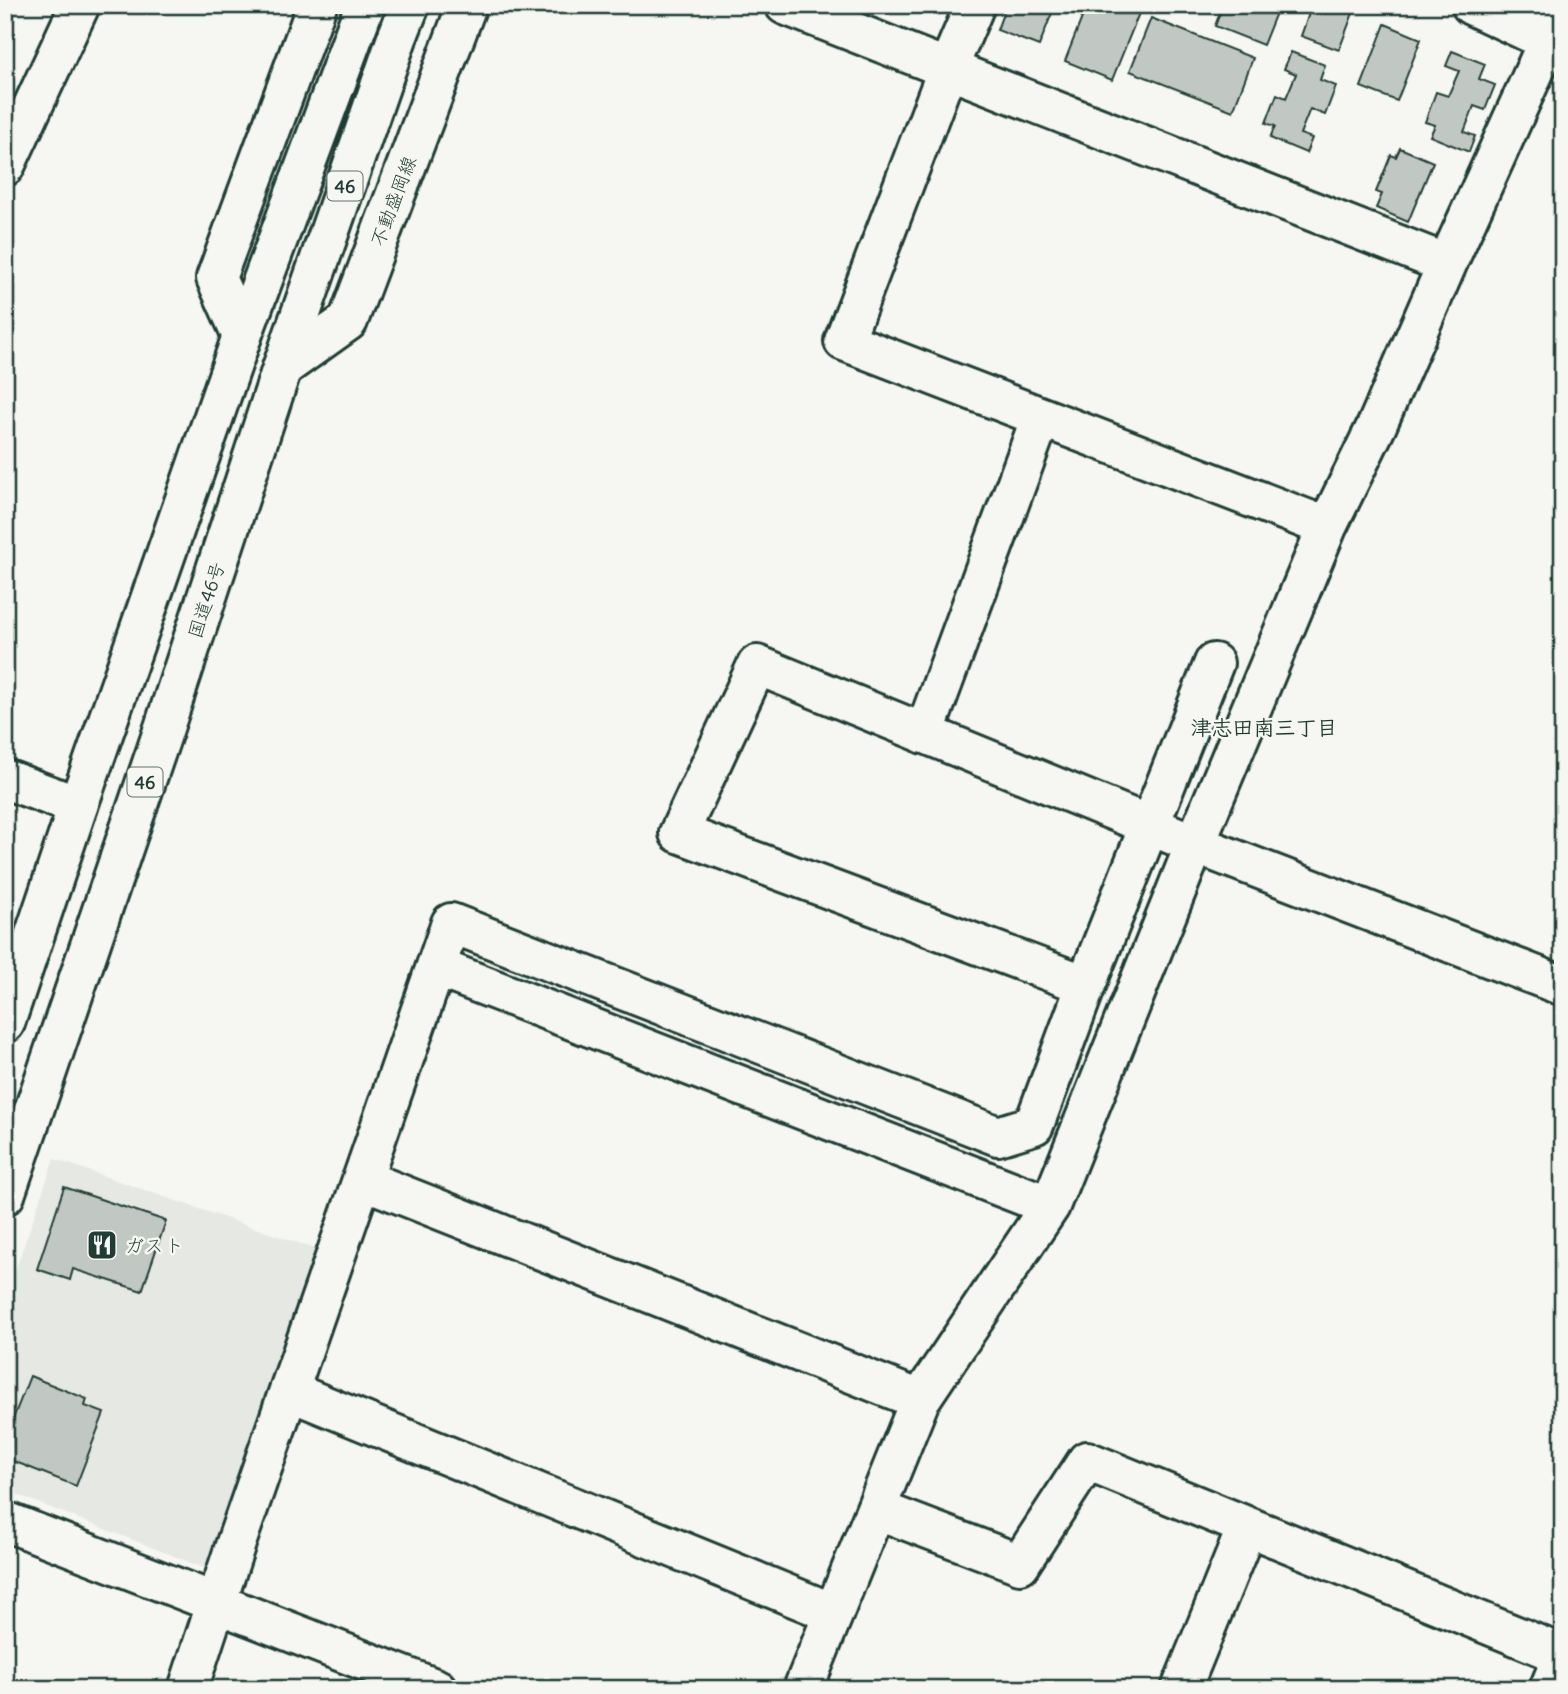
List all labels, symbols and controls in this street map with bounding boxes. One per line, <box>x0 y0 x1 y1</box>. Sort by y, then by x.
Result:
street label: 不動盛岡線 <box>365 152 421 250</box>
road number: 46 <box>328 172 362 201</box>
street label: 国道46号 <box>182 559 230 641</box>
district label: 津志田南三丁目 <box>1191 714 1338 741</box>
road number: 46 <box>128 768 162 796</box>
restaurant icon: ガスト <box>85 1228 119 1262</box>
place label: ガスト <box>125 1233 184 1257</box>

